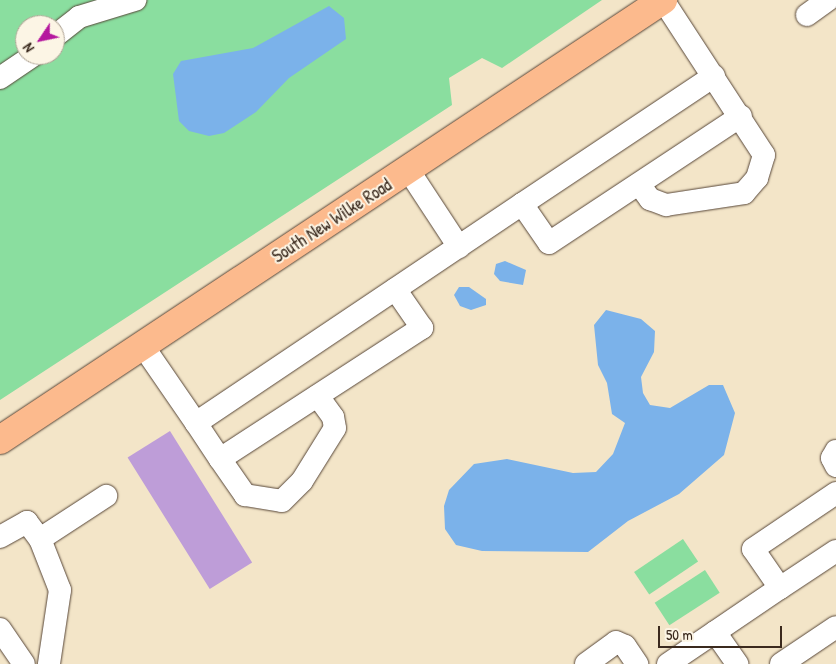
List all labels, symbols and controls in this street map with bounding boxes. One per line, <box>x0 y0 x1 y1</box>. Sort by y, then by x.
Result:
north arrow <box>15 15 65 65</box>
text: N <box>18 40 38 57</box>
street label: South New Wilke Road <box>268 174 396 268</box>
scale bar <box>661 616 785 648</box>
text: 50 m <box>666 624 693 645</box>

